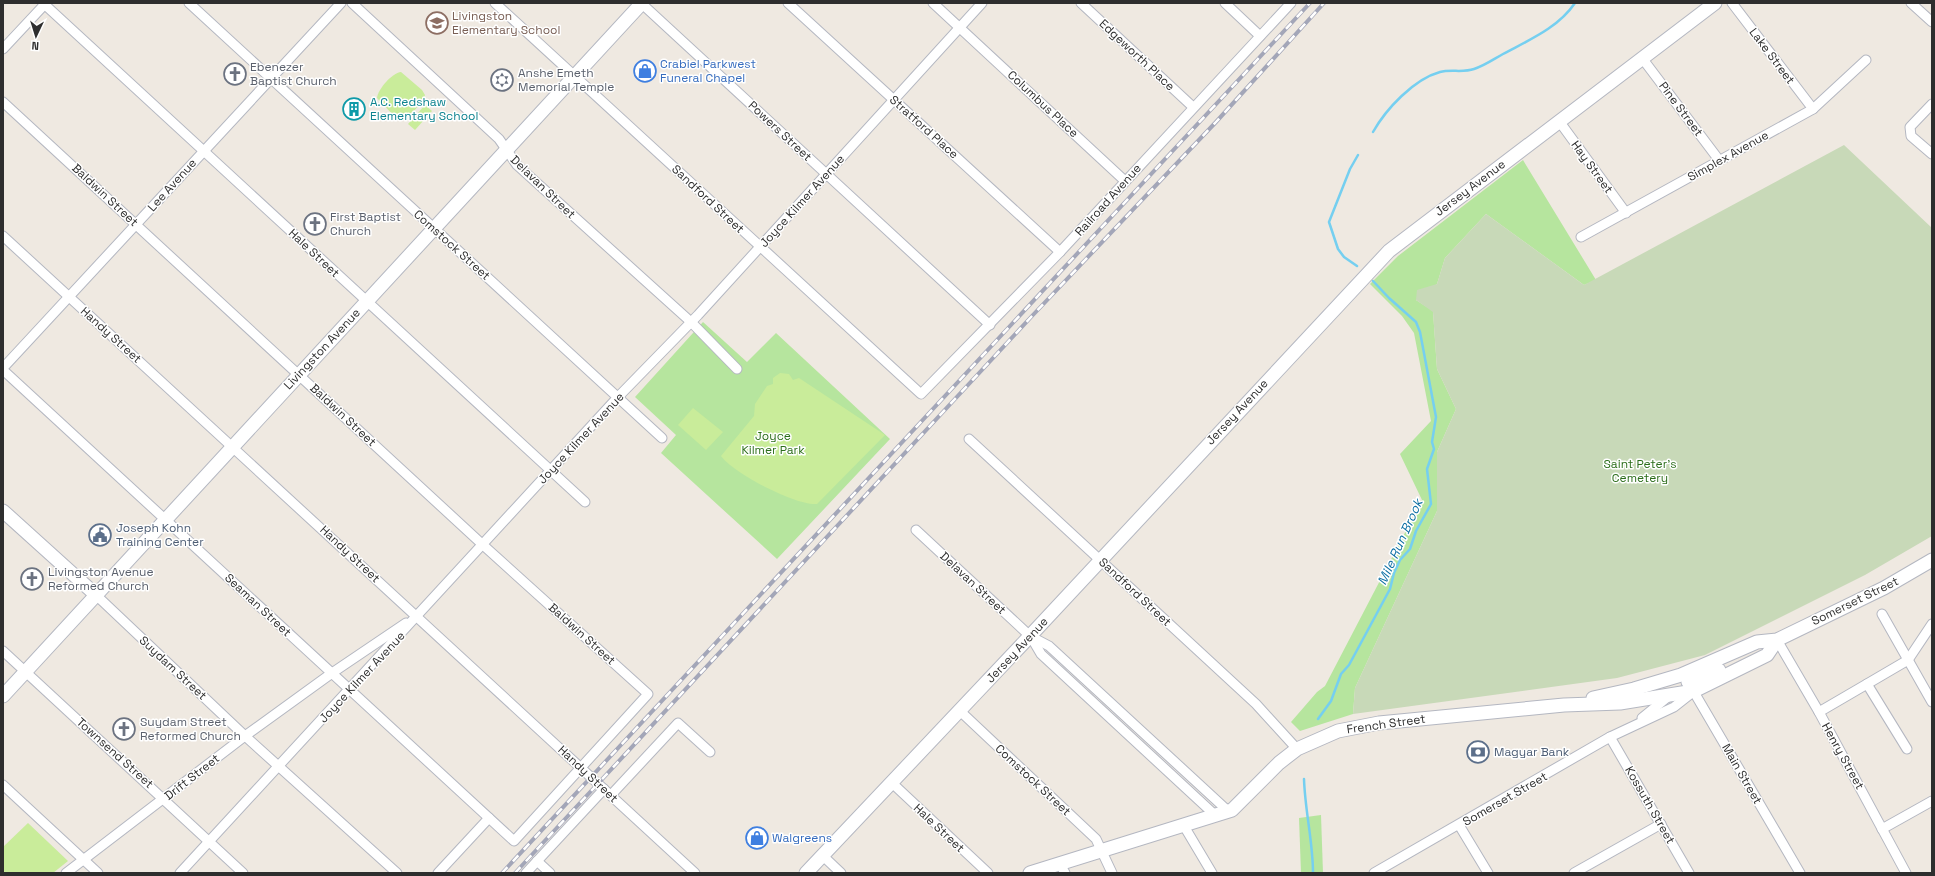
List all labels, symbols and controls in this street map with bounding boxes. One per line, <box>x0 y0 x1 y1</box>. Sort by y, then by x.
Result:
place label: Livingston Elementary School <box>452 8 560 38</box>
school or university icon: Livingston Elementary School <box>424 10 450 36</box>
north arrow <box>16 16 56 56</box>
street label: Edgeworth Place <box>1096 16 1178 94</box>
street label: Lake Street <box>1746 25 1798 87</box>
text: N <box>31 39 39 53</box>
place label: Crabiel Parkwest Funeral Chapel <box>660 56 756 86</box>
shop icon: Crabiel Parkwest Funeral Chapel <box>632 58 658 84</box>
place label: Ebenezer Baptist Church <box>250 59 337 89</box>
church icon: Ebenezer Baptist Church <box>222 61 248 87</box>
place label: Anshe Emeth Memorial Temple <box>518 65 614 95</box>
synagogue icon: Anshe Emeth Memorial Temple <box>489 67 515 93</box>
street label: Columbus Place <box>1004 67 1082 141</box>
street label: Pine Street <box>1655 78 1707 140</box>
street label: Stratford Place <box>886 92 962 162</box>
place label: A.C. Redshaw Elementary School <box>370 94 478 124</box>
building icon: A.C. Redshaw Elementary School <box>341 96 367 122</box>
street label: Powers Street <box>745 97 815 165</box>
street label: Simplex Avenue <box>1685 127 1771 185</box>
street label: Hay Street <box>1567 137 1617 197</box>
street label: Joyce Kilmer Avenue <box>756 151 848 251</box>
street label: Delavan Street <box>507 152 579 222</box>
street label: Lee Avenue <box>144 155 200 215</box>
street label: Jersey Avenue <box>1431 156 1509 220</box>
street label: Baldwin Street <box>68 160 142 230</box>
street label: Sandford Street <box>668 161 748 237</box>
street label: Railroad Avenue <box>1071 161 1145 239</box>
street label: Comstock Street <box>410 206 494 284</box>
place label: First Baptist Church <box>330 209 401 239</box>
church icon: First Baptist Church <box>302 211 328 237</box>
street label: Hale Street <box>285 225 343 281</box>
street label: Handy Street <box>77 303 145 367</box>
street label: Livingston Avenue <box>280 305 364 393</box>
street label: Jersey Avenue <box>1202 376 1272 448</box>
street label: Baldwin Street <box>306 380 380 450</box>
street label: Joyce Kilmer Avenue <box>534 389 628 487</box>
park label: Joyce Kilmer Park <box>741 428 805 458</box>
park label: Saint Peter's Cemetery <box>1603 456 1677 486</box>
water label: Mile Run Brook <box>1373 494 1427 588</box>
place label: Joseph Kohn Training Center <box>116 520 204 550</box>
public building icon: Joseph Kohn Training Center <box>87 522 113 548</box>
street label: Handy Street <box>316 522 384 586</box>
street label: Delavan Street <box>937 548 1009 618</box>
street label: Sandford Street <box>1095 554 1175 630</box>
place label: Livingston Avenue Reformed Church <box>48 564 154 594</box>
church icon: Livingston Avenue Reformed Church <box>19 566 45 592</box>
street label: Seaman Street <box>221 570 295 640</box>
street label: Somerset Street <box>1809 573 1901 629</box>
street label: Baldwin Street <box>545 600 619 668</box>
street label: Jersey Avenue <box>982 614 1052 686</box>
street label: Joyce Kilmer Avenue <box>315 628 409 726</box>
street label: Suydam Street <box>136 633 210 703</box>
street label: French Street <box>1346 711 1426 737</box>
street label: Townsend Street <box>73 714 157 792</box>
place label: Suydam Street Reformed Church <box>140 714 241 744</box>
church icon: Suydam Street Reformed Church <box>111 716 137 742</box>
street label: Henry Street <box>1818 720 1868 792</box>
bank icon: Magyar Bank <box>1465 739 1491 765</box>
street label: Comstock Street <box>992 741 1074 819</box>
street label: Main Street <box>1718 741 1766 807</box>
street label: Handy Street <box>554 742 622 806</box>
place label: Magyar Bank <box>1494 744 1570 760</box>
street label: Drift Street <box>161 750 223 804</box>
street label: Kossuth Street <box>1621 763 1679 847</box>
street label: Somerset Street <box>1460 768 1550 830</box>
street label: Hale Street <box>910 800 968 856</box>
shop icon: Walgreens <box>744 825 770 851</box>
place label: Walgreens <box>772 830 832 846</box>

